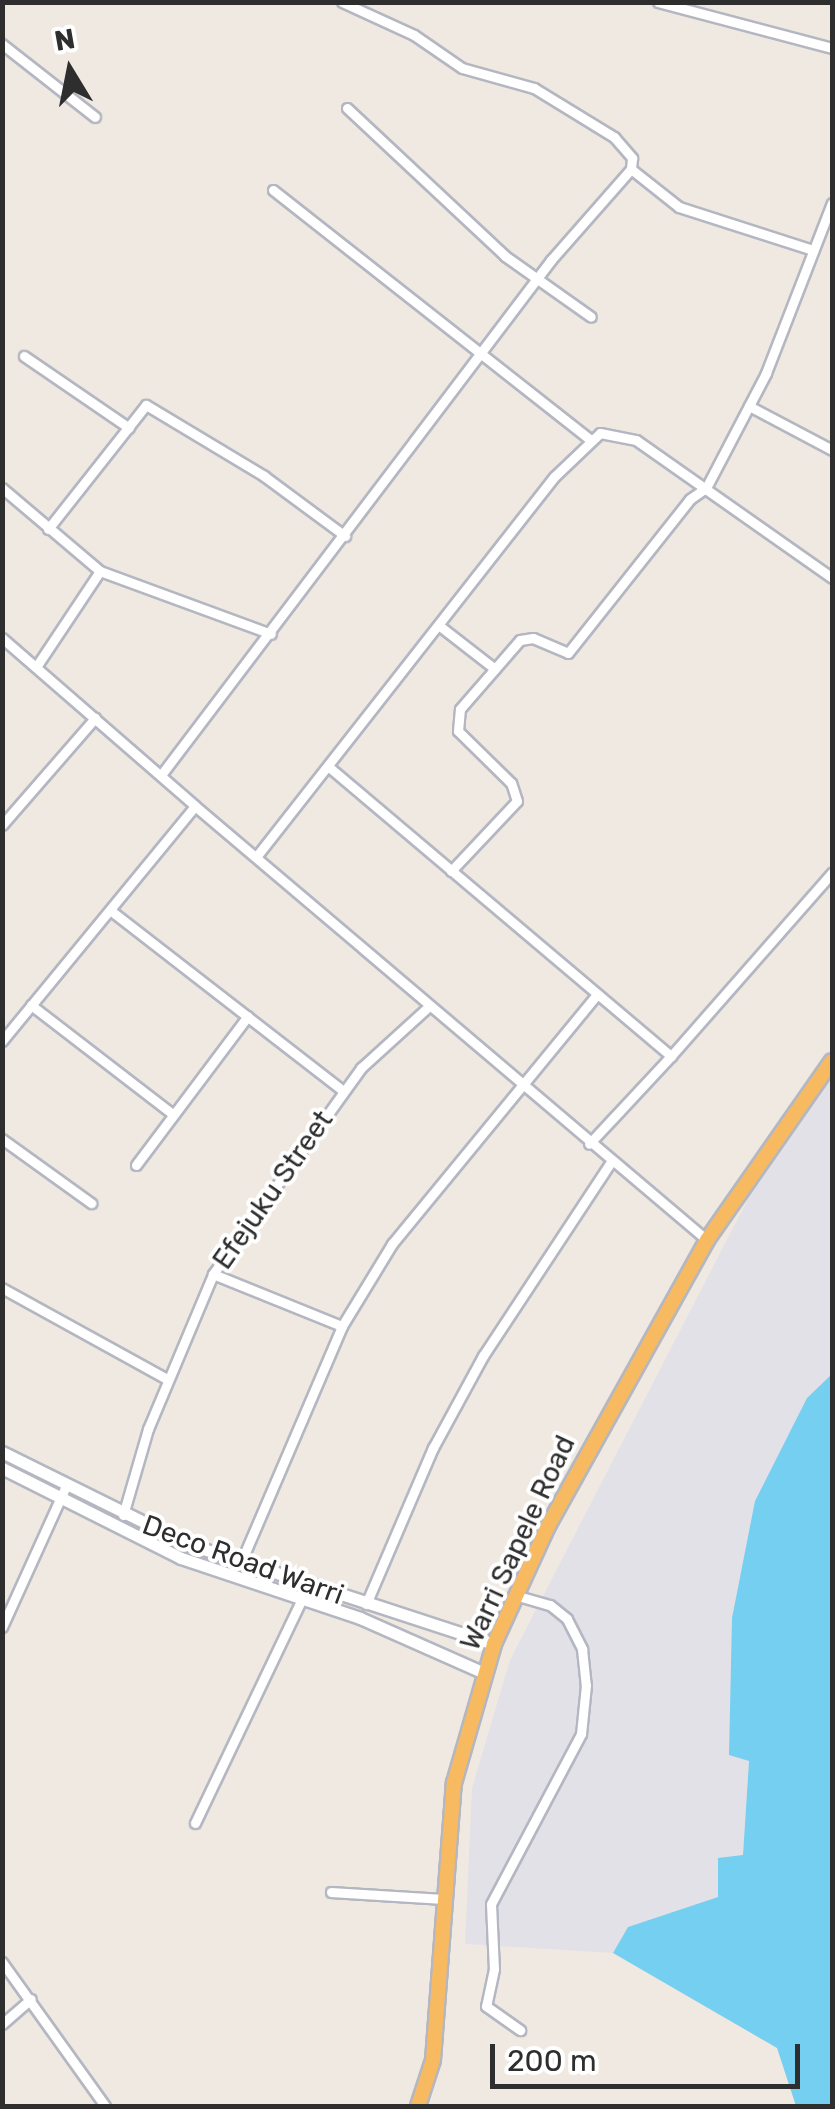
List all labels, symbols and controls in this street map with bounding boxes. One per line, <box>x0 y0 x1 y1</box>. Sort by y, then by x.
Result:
north arrow <box>20 20 120 120</box>
text: N <box>52 22 77 58</box>
street label: Efejuku Street <box>206 1104 340 1276</box>
street label: Warri Sapele Road <box>454 1430 582 1656</box>
street label: Deco Road Warri <box>138 1508 348 1612</box>
scale bar <box>495 2024 805 2086</box>
text: 200 m <box>507 2043 597 2079</box>

